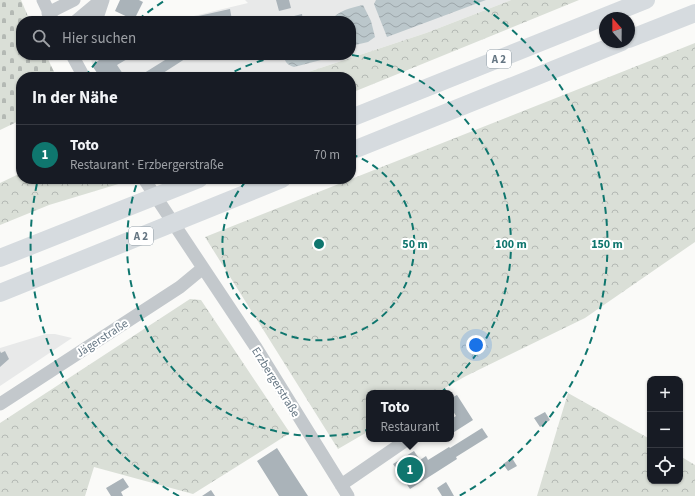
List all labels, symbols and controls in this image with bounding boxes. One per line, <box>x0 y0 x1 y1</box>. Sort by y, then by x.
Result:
north arrow <box>599 12 635 48</box>
search box <box>16 16 356 60</box>
icon: search <box>30 27 52 49</box>
text: Hier suchen <box>62 28 136 49</box>
road number: A 2 <box>487 50 511 68</box>
text: In der Nähe <box>32 86 118 110</box>
text: Toto <box>70 135 99 156</box>
text: 1 <box>42 146 48 164</box>
text: 70 m <box>314 146 340 164</box>
text: Restaurant · Erzbergerstraße <box>70 156 224 174</box>
road number: A 2 <box>129 227 153 245</box>
text: 50 m <box>402 236 428 253</box>
text: 100 m <box>495 236 527 253</box>
text: 150 m <box>591 236 623 253</box>
centre of rings <box>312 237 326 251</box>
street label: Jägerstraße <box>73 315 132 362</box>
your location <box>466 335 486 355</box>
street label: Erzbergerstraße <box>247 344 304 421</box>
map controls <box>647 376 683 484</box>
button: + <box>647 376 683 412</box>
popup <box>366 390 454 442</box>
text: Toto <box>381 397 409 418</box>
button: − <box>647 412 683 448</box>
text: Restaurant <box>381 418 439 436</box>
button: locate <box>647 448 683 484</box>
pin: 1 <box>397 455 423 485</box>

